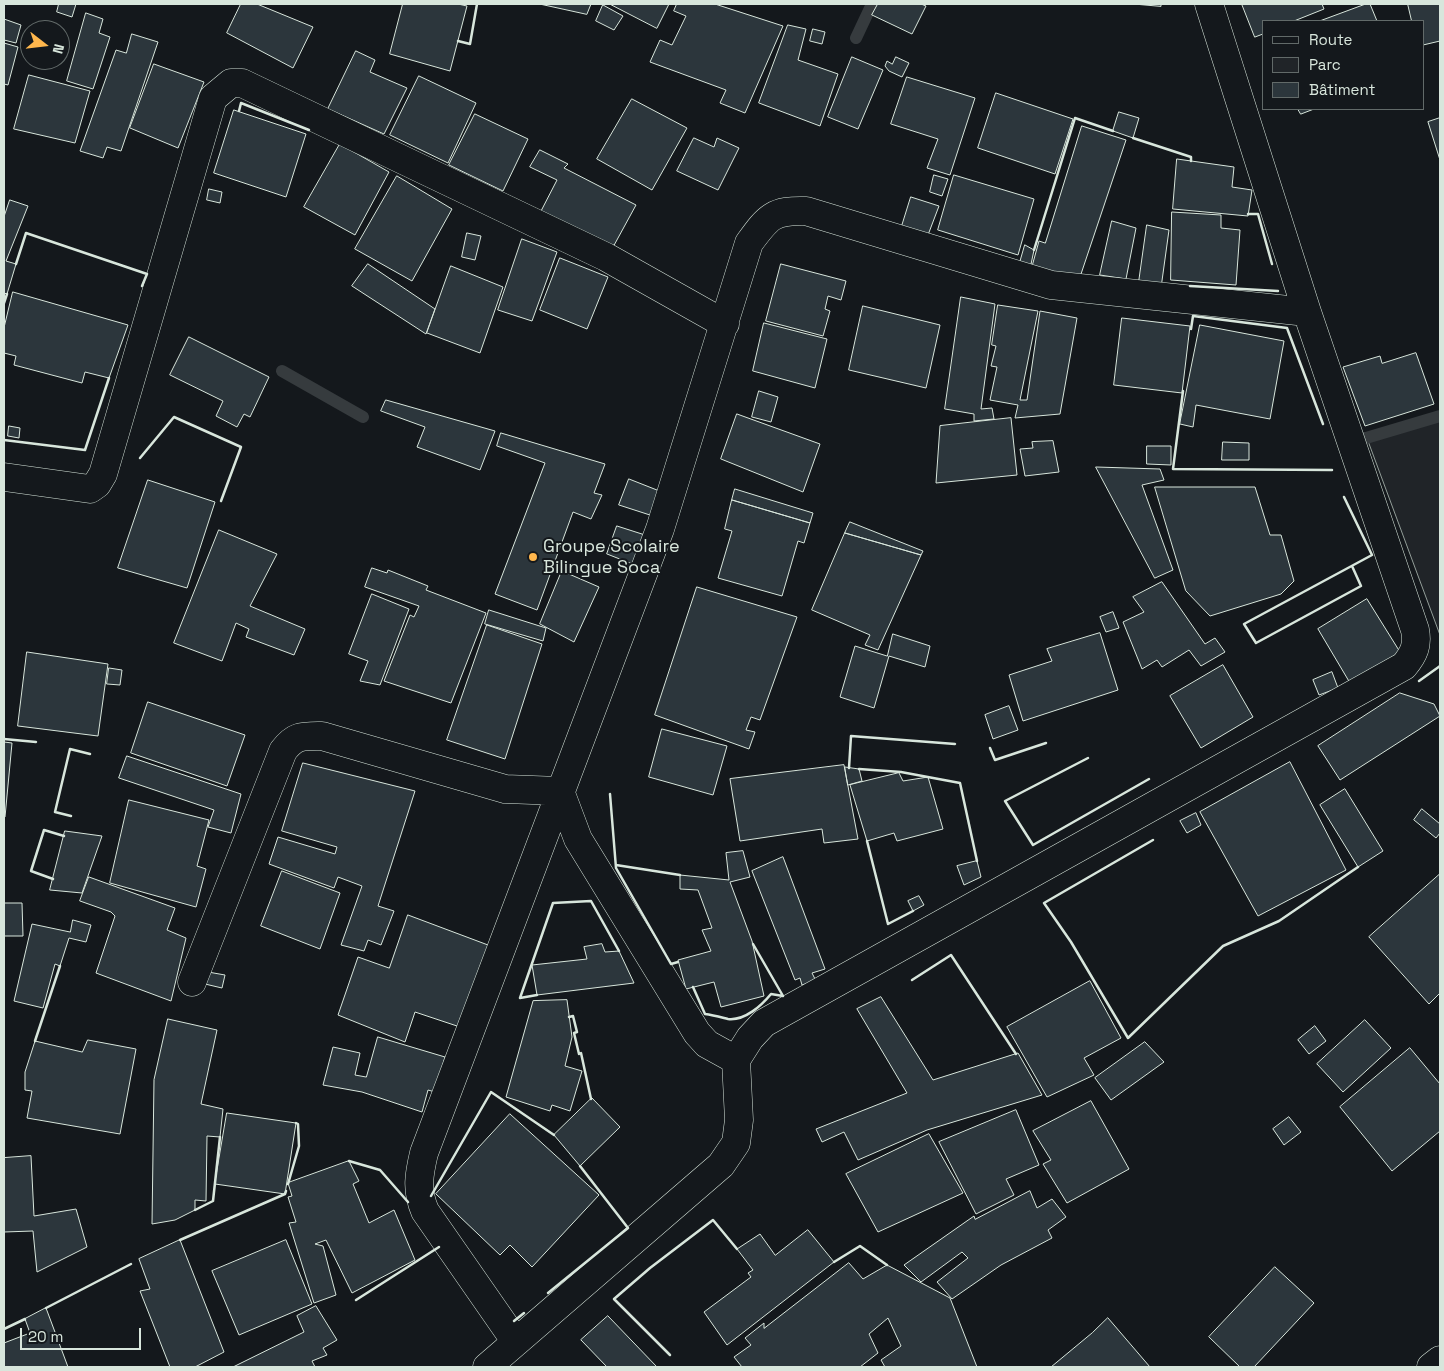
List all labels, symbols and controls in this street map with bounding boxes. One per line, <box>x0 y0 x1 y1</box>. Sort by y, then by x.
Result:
north arrow <box>20 20 70 70</box>
legend <box>1262 20 1424 110</box>
text: Route <box>1309 30 1352 49</box>
text: N <box>49 42 68 56</box>
text: Parc <box>1309 55 1341 74</box>
text: Bâtiment <box>1309 80 1375 99</box>
place label: Groupe Scolaire Bilingue Soca <box>543 536 680 578</box>
marker: Groupe Scolaire Bilingue Soca <box>527 551 539 563</box>
scale bar <box>22 1318 144 1350</box>
text: 20 m <box>28 1327 63 1346</box>

